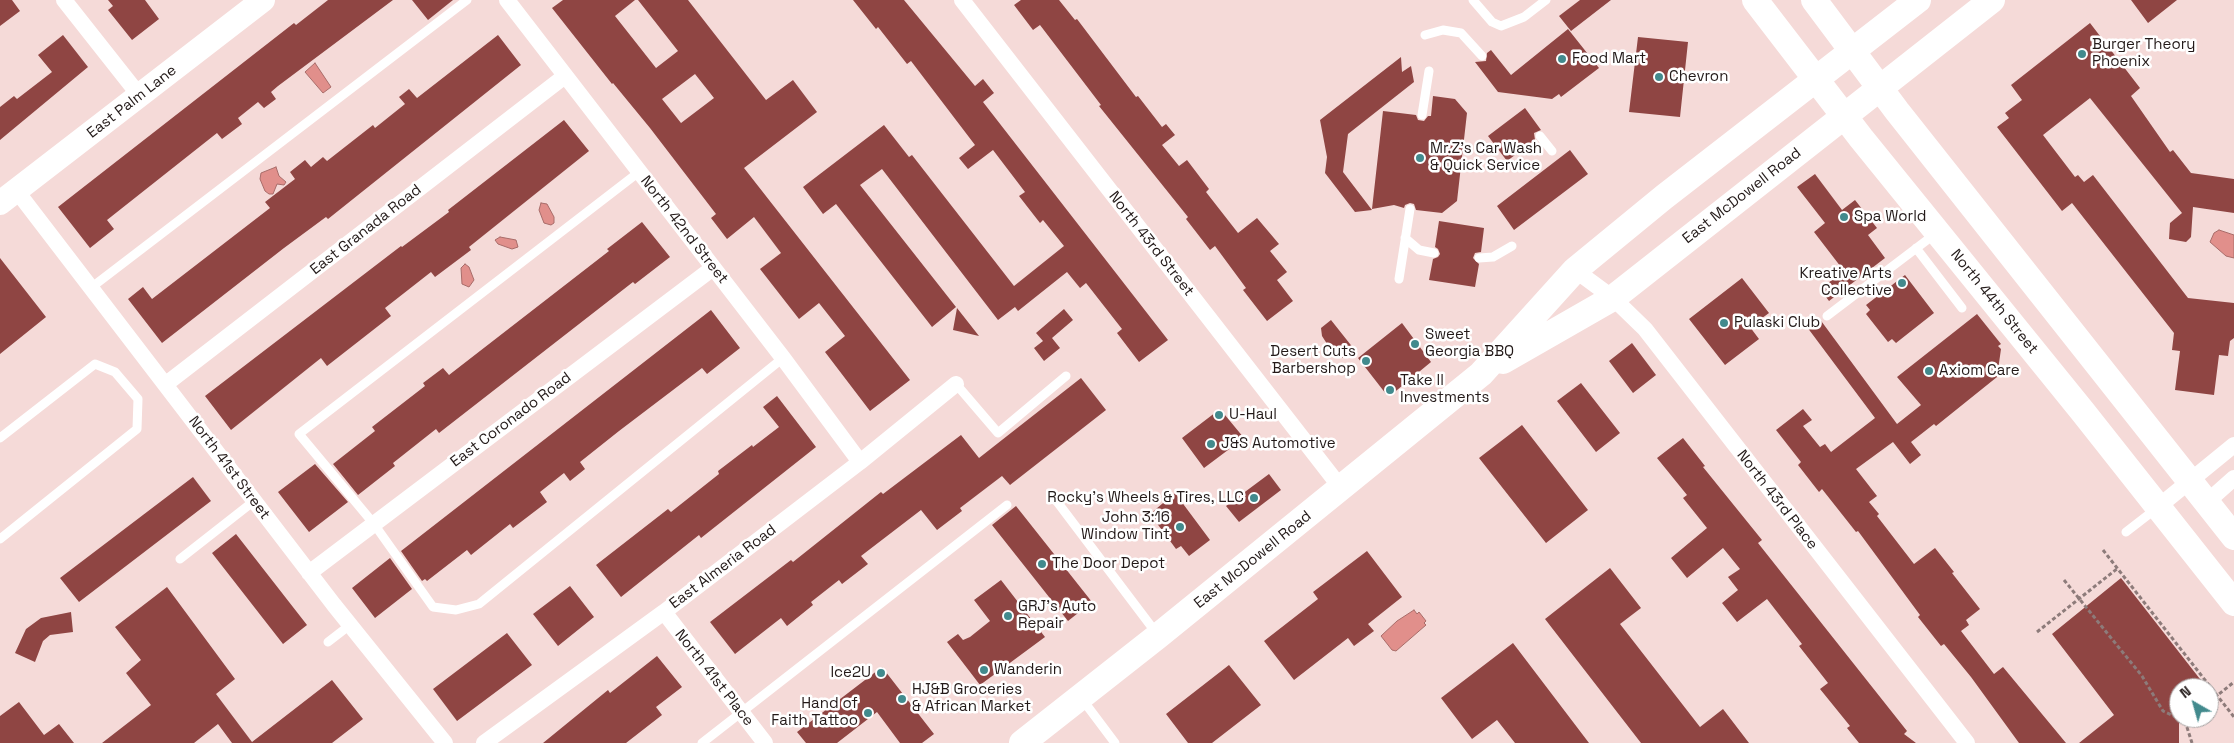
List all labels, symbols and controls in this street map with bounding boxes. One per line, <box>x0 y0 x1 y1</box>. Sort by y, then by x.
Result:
place label: Burger Theory Phoenix <box>2092 36 2195 71</box>
marker: Burger Theory Phoenix <box>2076 48 2088 60</box>
place label: Food Mart <box>1572 50 1646 68</box>
marker: Food Mart <box>1556 53 1568 65</box>
street label: East Palm Lane <box>84 62 180 142</box>
place label: Chevron <box>1669 68 1728 86</box>
marker: Chevron <box>1653 71 1665 83</box>
place label: Mr.Z's Car Wash & Quick Service <box>1430 140 1542 175</box>
street label: East McDowell Road <box>1679 144 1805 248</box>
marker: Mr.Z's Car Wash & Quick Service <box>1414 152 1426 164</box>
street label: North 42nd Street <box>636 173 732 287</box>
street label: East Granada Road <box>307 181 425 279</box>
street label: North 43rd Street <box>1105 188 1197 300</box>
place label: Spa World <box>1854 208 1927 226</box>
marker: Spa World <box>1838 211 1850 223</box>
street label: North 44th Street <box>1946 246 2042 358</box>
place label: Kreative Arts Collective <box>1799 265 1892 300</box>
marker: Kreative Arts Collective <box>1896 277 1908 289</box>
place label: Pulaski Club <box>1734 314 1820 332</box>
marker: Pulaski Club <box>1718 317 1730 329</box>
place label: Sweet Georgia BBQ <box>1425 326 1514 361</box>
marker: Sweet Georgia BBQ <box>1409 338 1421 350</box>
place label: Desert Cuts Barbershop <box>1270 343 1356 378</box>
marker: Desert Cuts Barbershop <box>1360 355 1372 367</box>
place label: Axiom Care <box>1939 362 2020 380</box>
marker: Axiom Care <box>1923 365 1935 377</box>
street label: East Coronado Road <box>447 369 575 471</box>
place label: Take ll Investments <box>1400 372 1489 407</box>
marker: Take ll Investments <box>1384 384 1396 396</box>
place label: U-Haul <box>1229 406 1277 424</box>
marker: U-Haul <box>1213 409 1225 421</box>
street label: North 41st Street <box>184 413 274 523</box>
place label: J&S Automotive <box>1221 435 1336 453</box>
marker: J&S Automotive <box>1205 438 1217 450</box>
street label: North 43rd Place <box>1733 447 1821 553</box>
place label: Rocky's Wheels & Tires, LLC <box>1047 489 1244 507</box>
marker: Rocky's Wheels & Tires, LLC <box>1248 492 1260 504</box>
street label: East McDowell Road <box>1191 507 1315 613</box>
place label: John 3:16 Window Tint <box>1081 509 1170 544</box>
street label: East Almeria Road <box>666 521 780 613</box>
marker: John 3:16 Window Tint <box>1174 521 1186 533</box>
place label: The Door Depot <box>1052 555 1165 573</box>
marker: The Door Depot <box>1036 558 1048 570</box>
place label: GRJ's Auto Repair <box>1018 598 1096 633</box>
marker: GRJ's Auto Repair <box>1002 610 1014 622</box>
street label: North 41st Place <box>671 626 757 730</box>
place label: Wanderin <box>994 661 1062 679</box>
place label: Ice2U <box>830 664 871 682</box>
marker: Wanderin <box>978 664 990 676</box>
marker: Ice2U <box>875 667 887 679</box>
north arrow <box>2169 678 2219 728</box>
place label: HJ&B Groceries & African Market <box>912 681 1031 716</box>
text: N <box>2176 682 2195 702</box>
marker: HJ&B Groceries & African Market <box>896 693 908 705</box>
place label: Hand of Faith Tattoo <box>771 695 858 730</box>
marker: Hand of Faith Tattoo <box>862 707 874 719</box>

